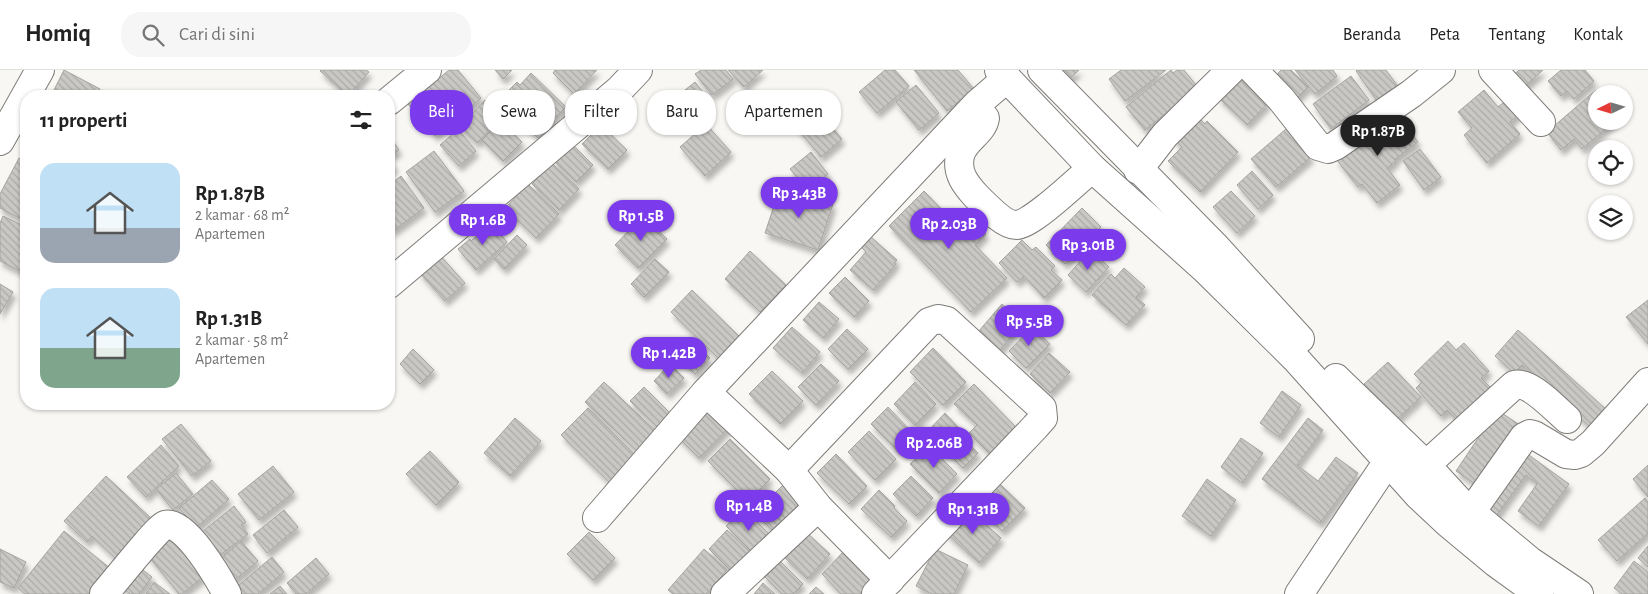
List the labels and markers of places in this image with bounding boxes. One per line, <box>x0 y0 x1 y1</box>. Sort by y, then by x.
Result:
pin: Rp 1.87B <box>1326 114 1430 157</box>
pin: Rp 3.43B <box>747 176 851 219</box>
pin: Rp 1.5B <box>595 200 687 242</box>
pin: Rp 1.6B <box>437 204 529 246</box>
pin: Rp 2.03B <box>897 208 1001 250</box>
pin: Rp 3.01B <box>1036 228 1140 271</box>
pin: Rp 5.5B <box>983 304 1075 347</box>
pin: Rp 1.42B <box>617 336 721 379</box>
pin: Rp 2.06B <box>882 426 986 469</box>
pin: Rp 1.4B <box>703 490 795 532</box>
pin: Rp 1.31B <box>921 492 1025 535</box>

